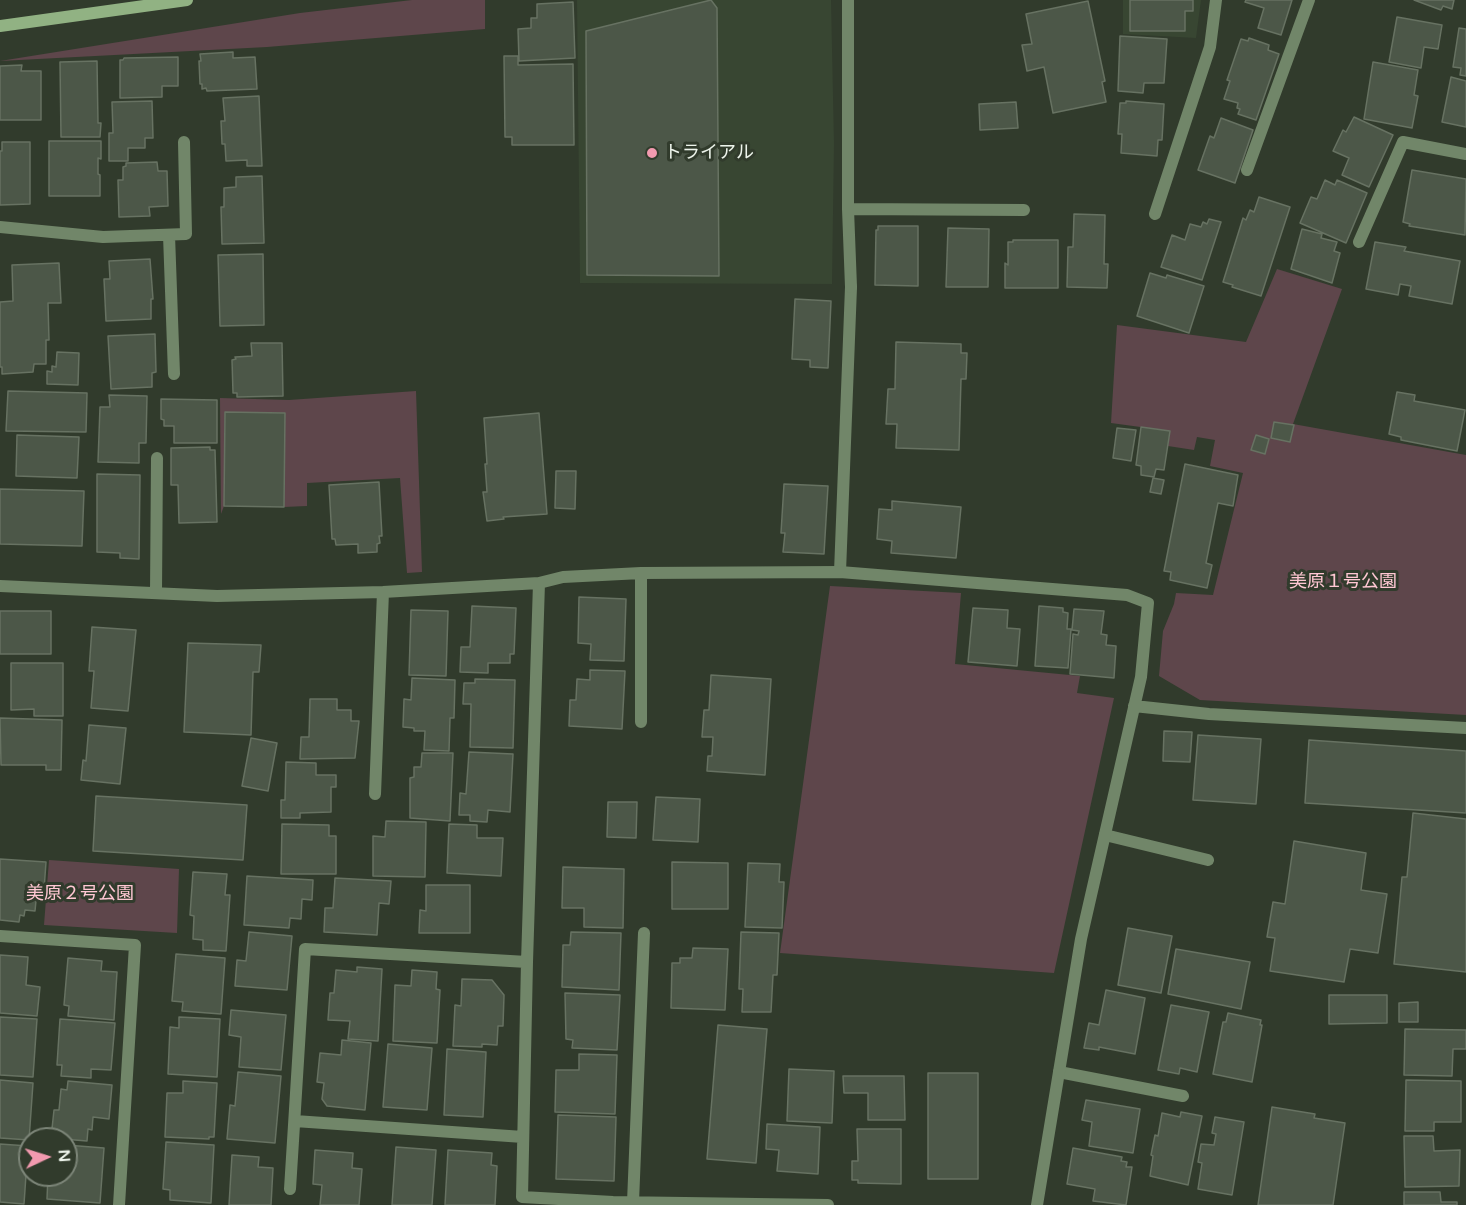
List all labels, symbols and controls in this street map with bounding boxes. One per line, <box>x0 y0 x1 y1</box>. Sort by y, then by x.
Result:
place label: トライアル <box>664 142 754 164</box>
marker: トライアル <box>645 146 659 160</box>
park label: 美原１号公園 <box>1289 571 1397 593</box>
park label: 美原２号公園 <box>26 883 134 905</box>
north arrow <box>18 1127 78 1187</box>
text: N <box>54 1149 74 1163</box>

